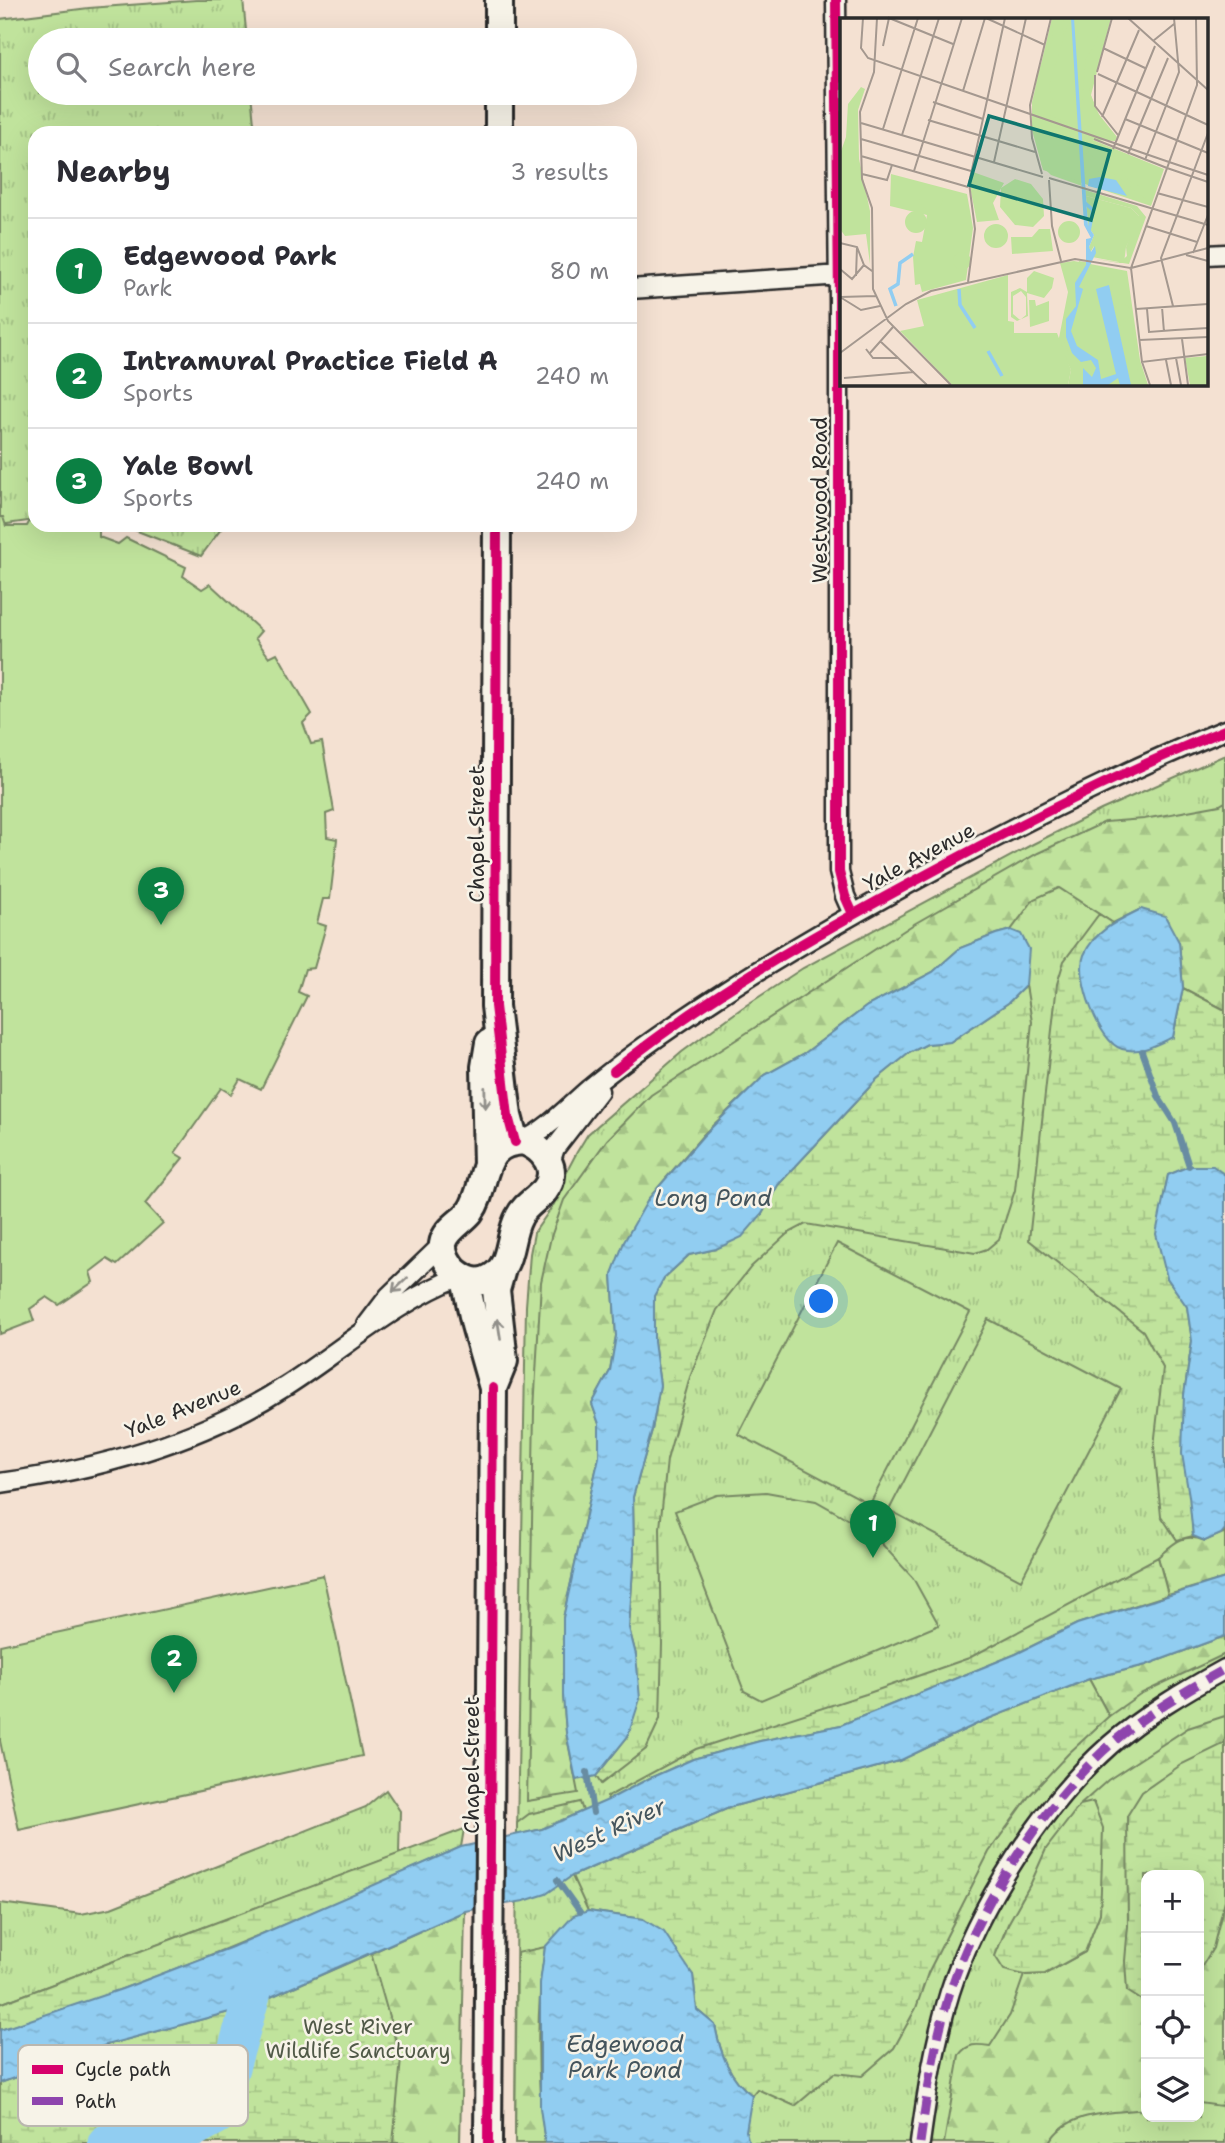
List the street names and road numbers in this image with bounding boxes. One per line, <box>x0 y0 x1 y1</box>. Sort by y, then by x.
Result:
street label: Westwood Road <box>806 417 834 583</box>
street label: Chapel Street <box>463 765 491 903</box>
street label: Yale Avenue <box>858 816 980 898</box>
street label: Yale Avenue <box>121 1373 245 1445</box>
street label: Chapel Street <box>458 1696 486 1834</box>

